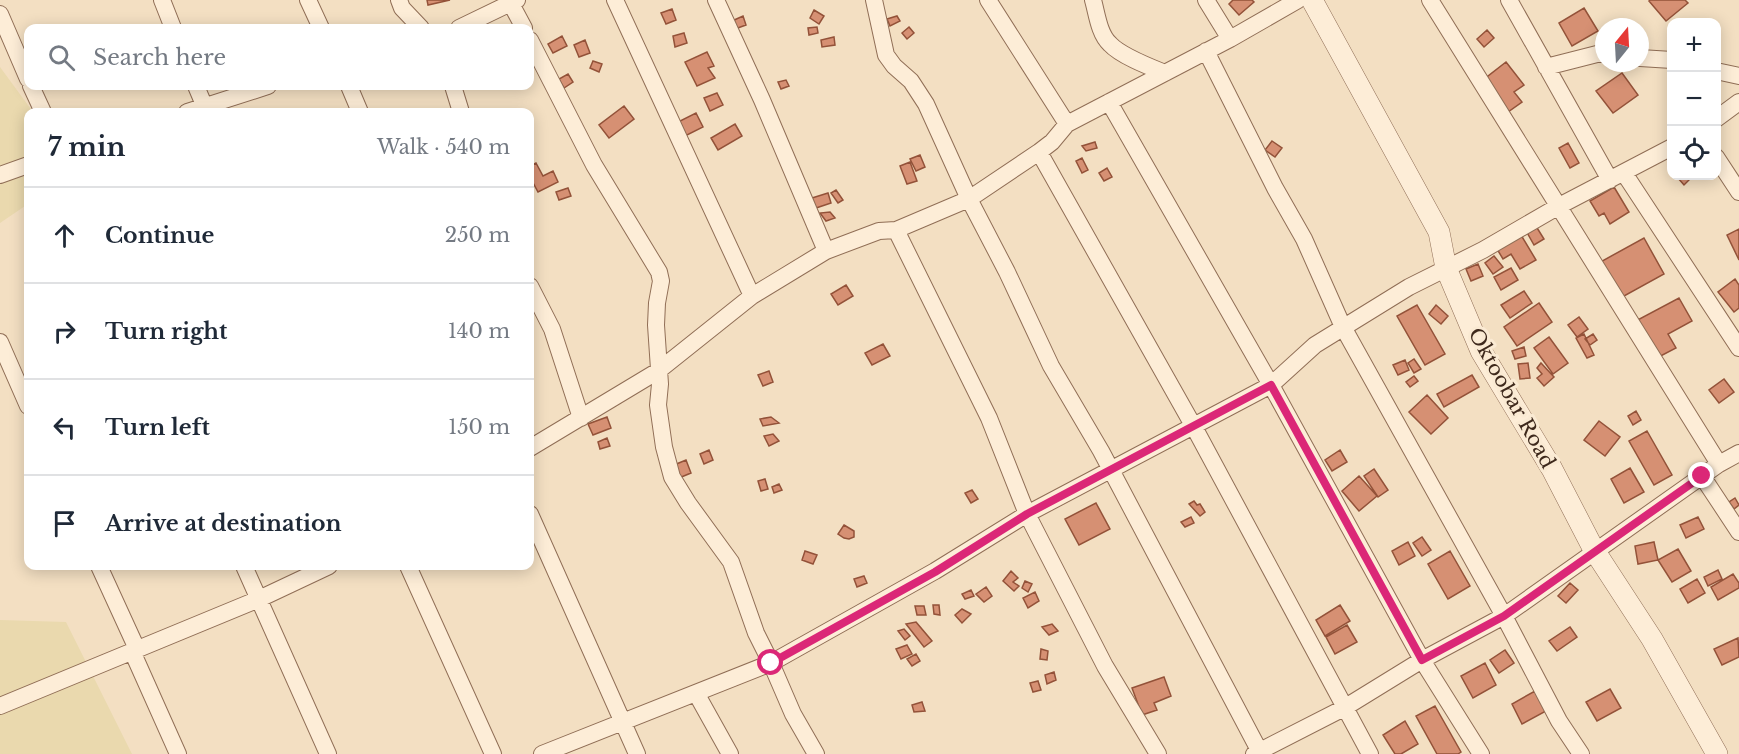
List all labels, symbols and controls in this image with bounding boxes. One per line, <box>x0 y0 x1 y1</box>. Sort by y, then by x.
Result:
north arrow <box>1595 18 1649 72</box>
map controls <box>1667 18 1721 180</box>
button: + <box>1667 18 1721 72</box>
search box <box>24 24 534 90</box>
icon: search <box>45 41 78 74</box>
text: Search here <box>93 44 226 71</box>
button: − <box>1667 72 1721 126</box>
button: locate <box>1667 126 1721 180</box>
text: 7 min <box>48 131 125 163</box>
text: Walk · 540 m <box>377 135 510 159</box>
icon: ahead <box>48 219 81 252</box>
text: Continue <box>105 222 214 249</box>
text: 250 m <box>445 223 510 247</box>
icon: right <box>48 315 81 348</box>
text: Turn right <box>105 318 227 345</box>
text: 140 m <box>448 319 510 343</box>
street label: Oktoobar Road <box>1463 324 1561 472</box>
icon: left <box>48 411 81 444</box>
text: Turn left <box>105 414 210 441</box>
text: 150 m <box>448 415 510 439</box>
route end <box>1688 462 1714 488</box>
icon: arrive <box>48 507 81 540</box>
text: Arrive at destination <box>105 510 342 537</box>
route start <box>757 649 783 675</box>

